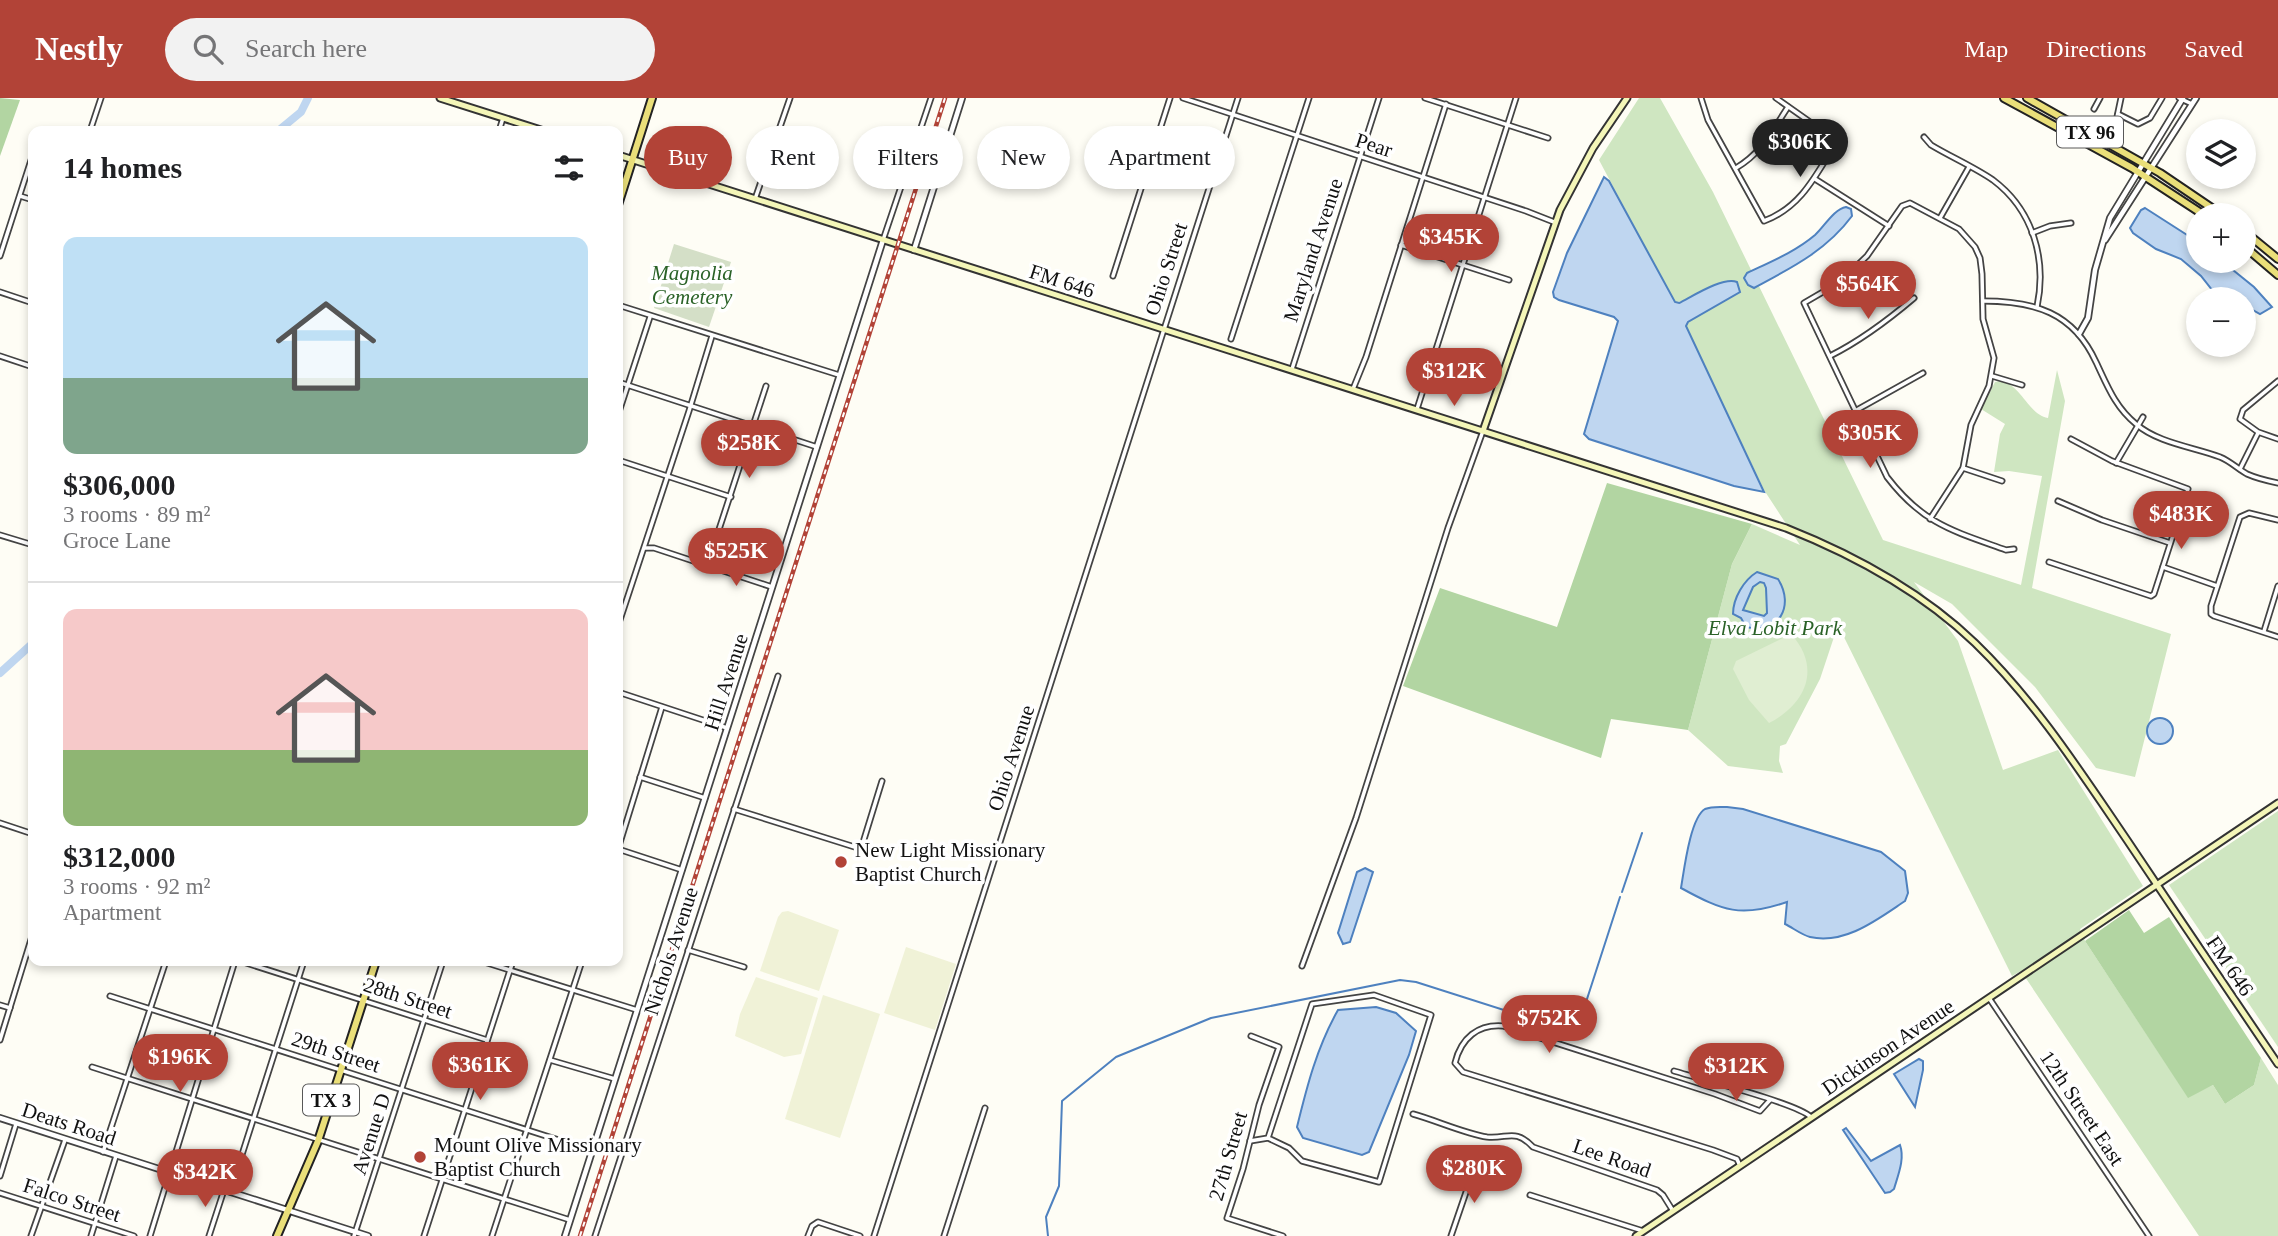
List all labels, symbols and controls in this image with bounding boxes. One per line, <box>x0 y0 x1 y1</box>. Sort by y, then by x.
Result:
search box <box>165 18 655 81</box>
icon: search <box>189 30 227 68</box>
text: Nestly <box>35 31 123 67</box>
text: Search here <box>245 34 367 63</box>
text: Map <box>1964 36 2008 62</box>
text: Directions <box>2046 36 2146 62</box>
text: Saved <box>2184 36 2243 62</box>
road number: TX 96 <box>2057 116 2123 148</box>
map controls <box>2186 119 2256 357</box>
button: layers <box>2186 119 2256 189</box>
pin: $306K <box>1751 120 1849 179</box>
chip: Buy <box>644 126 732 189</box>
chip: Rent <box>746 126 839 189</box>
chip: Filters <box>853 126 963 189</box>
chip: New <box>977 126 1070 189</box>
chip: Apartment <box>1084 126 1235 189</box>
street label: Pear <box>1353 128 1395 162</box>
text: $306K <box>1768 129 1832 154</box>
icon: filters <box>550 149 588 187</box>
text: 14 homes <box>63 151 182 184</box>
street label: Maryland Avenue <box>1278 175 1348 325</box>
button: + <box>2186 203 2256 273</box>
pin: $345K <box>1402 214 1500 274</box>
street label: Ohio Street <box>1140 219 1192 318</box>
text: $345K <box>1419 224 1483 249</box>
street label: FM 646 <box>1026 259 1098 303</box>
park label: Magnolia Cemetery <box>650 261 733 309</box>
pin: $564K <box>1819 262 1917 321</box>
text: $564K <box>1836 271 1900 296</box>
icon: home <box>263 283 389 409</box>
button: − <box>2186 287 2256 357</box>
pin: $312K <box>1405 348 1503 408</box>
text: $312K <box>1422 358 1486 383</box>
pin: $305K <box>1821 410 1919 470</box>
pin: $258K <box>700 420 798 480</box>
text: $305K <box>1838 420 1902 445</box>
text: $258K <box>717 430 781 455</box>
text: $306,000 <box>63 468 176 501</box>
pin: $483K <box>2132 491 2230 551</box>
text: $483K <box>2149 501 2213 526</box>
text: 3 rooms · 89 m² <box>63 502 210 527</box>
text: Groce Lane <box>63 528 171 553</box>
pin: $525K <box>687 528 785 588</box>
text: $525K <box>704 538 768 563</box>
park label: Elva Lobit Park <box>1707 616 1843 640</box>
street label: Hill Avenue <box>699 630 753 734</box>
icon: home <box>263 655 389 781</box>
street label: Ohio Avenue <box>983 702 1039 814</box>
place label: New Light Missionary Baptist Church <box>855 838 1046 886</box>
text: $312,000 <box>63 840 176 873</box>
marker: New Light Missionary Baptist Church <box>833 854 849 870</box>
text: 3 rooms · 92 m² <box>63 874 210 899</box>
street label: Nichols Avenue <box>639 884 703 1018</box>
text: Apartment <box>63 900 161 925</box>
street label: FM 646 <box>2201 931 2259 1001</box>
street label: 28th Street <box>361 972 455 1024</box>
street label: Dickinson Avenue <box>1817 994 1959 1100</box>
pin: $752K <box>1500 996 1598 1055</box>
text: $752K <box>1517 1005 1581 1030</box>
street label: 29th Street <box>289 1026 383 1078</box>
pin: $196K <box>131 1034 229 1094</box>
pin: $361K <box>431 1042 529 1102</box>
text: $196K <box>148 1044 212 1069</box>
pin: $312K <box>1687 1044 1785 1103</box>
street label: 12th Street East <box>2035 1046 2129 1170</box>
text: $361K <box>448 1052 512 1077</box>
text: $312K <box>1704 1053 1768 1078</box>
road number: TX 3 <box>303 1084 359 1116</box>
street label: Avenue D <box>347 1090 395 1178</box>
street label: Deats Road <box>19 1098 119 1151</box>
street label: 27th Street <box>1204 1109 1252 1203</box>
place label: Mount Olive Missionary Baptist Church <box>434 1133 642 1181</box>
street label: Lee Road <box>1570 1133 1655 1183</box>
pin: $280K <box>1425 1146 1523 1205</box>
marker: Mount Olive Missionary Baptist Church <box>412 1149 428 1165</box>
pin: $342K <box>156 1150 254 1209</box>
text: $280K <box>1442 1155 1506 1180</box>
text: $342K <box>173 1159 237 1184</box>
street label: Falco Street <box>20 1173 124 1227</box>

